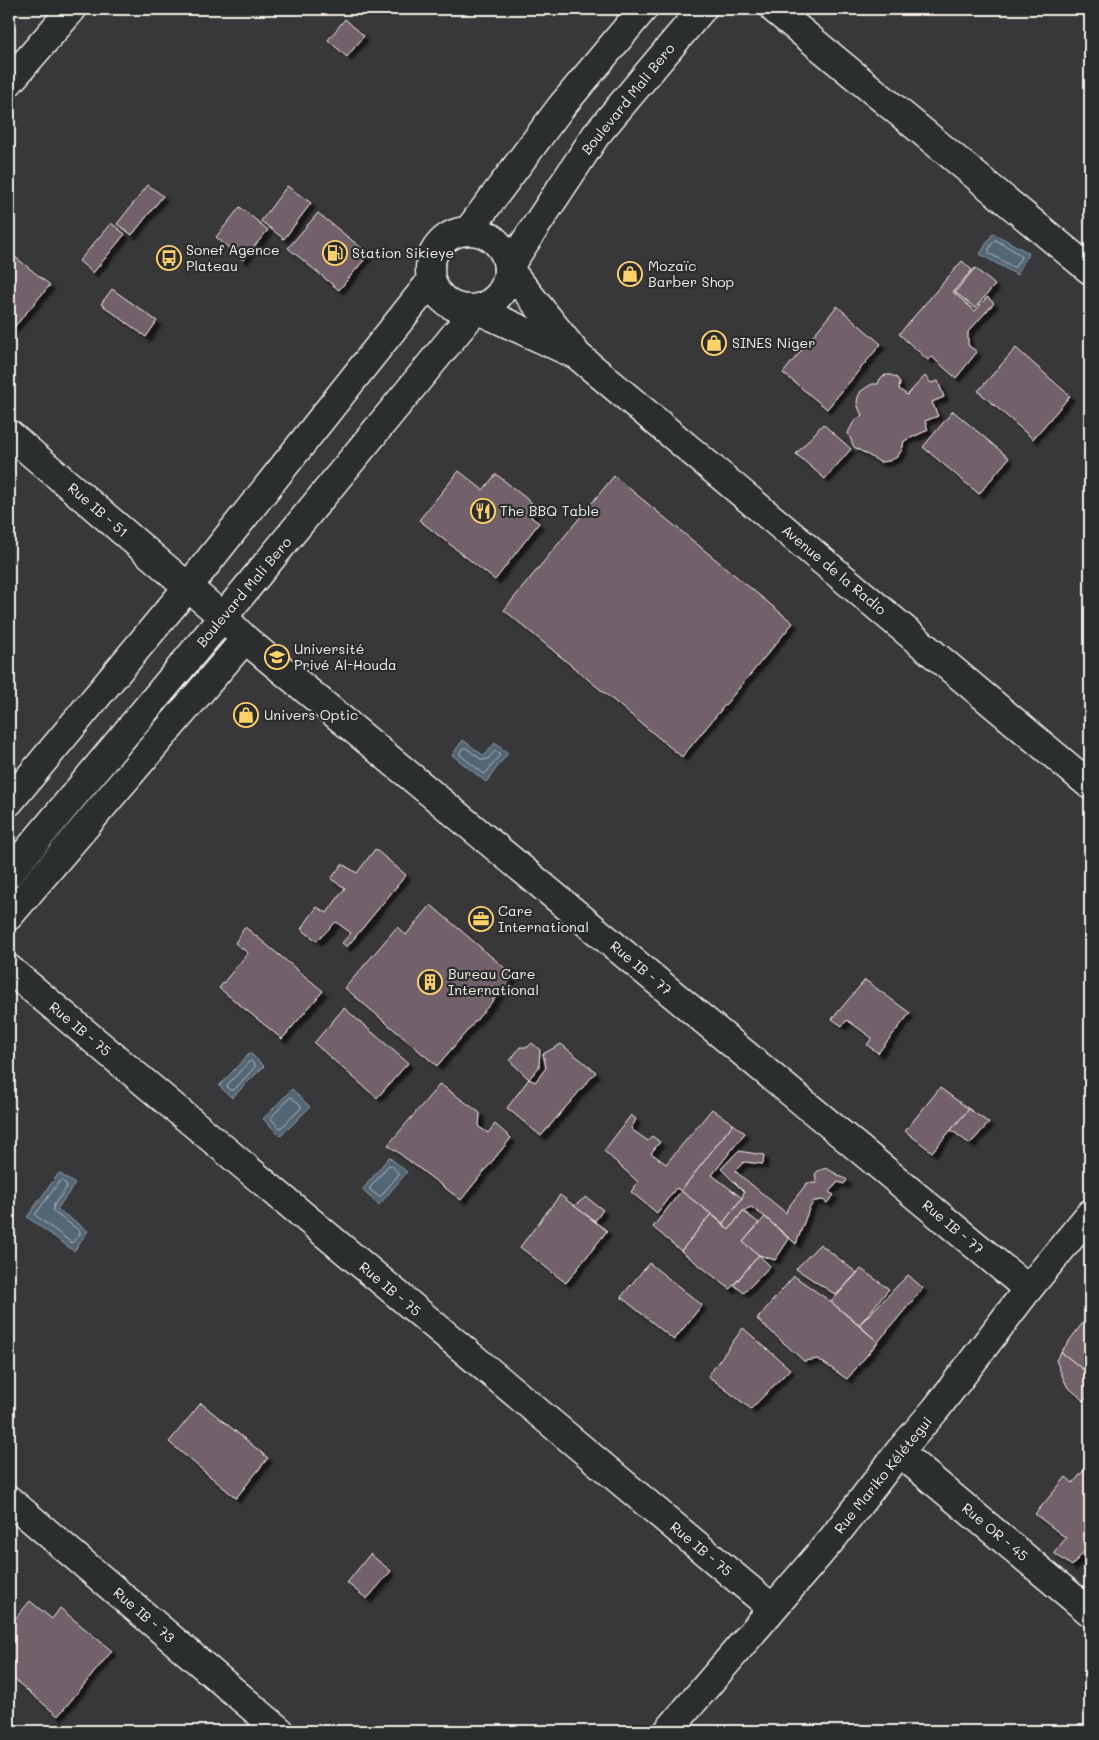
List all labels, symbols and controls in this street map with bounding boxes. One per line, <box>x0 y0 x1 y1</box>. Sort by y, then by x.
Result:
street label: Boulevard Mali Bero <box>577 39 678 158</box>
place label: Sonef Agence Plateau <box>186 240 280 275</box>
fuel station icon: Station Sikieye <box>322 240 348 266</box>
place label: Station Sikieye <box>352 243 454 262</box>
bus stop icon: Sonef Agence Plateau <box>156 245 182 271</box>
place label: Mozaïc Barber Shop <box>648 256 734 291</box>
shop icon: Mozaïc Barber Shop <box>617 261 643 287</box>
shop icon: SINES Niger <box>701 330 727 356</box>
place label: SINES Niger <box>732 333 815 352</box>
street label: Rue IB - 51 <box>64 478 132 541</box>
restaurant icon: The BBQ Table <box>470 498 496 524</box>
place label: The BBQ Table <box>500 501 599 520</box>
street label: Avenue de la Radio <box>778 520 891 619</box>
street label: Boulevard Mali Bero <box>192 533 295 651</box>
place label: Université Privé Al-Houda <box>294 639 397 674</box>
school or university icon: Université Privé Al-Houda <box>264 644 290 670</box>
shop icon: Univers Optic <box>233 702 259 728</box>
place label: Univers Optic <box>264 705 358 724</box>
place label: Care International <box>498 901 589 936</box>
office icon: Care International <box>468 906 494 932</box>
street label: Rue IB - 77 <box>606 936 676 999</box>
place label: Bureau Care International <box>448 964 539 999</box>
building icon: Bureau Care International <box>417 969 443 995</box>
street label: Rue IB - 75 <box>45 997 115 1060</box>
street label: Rue IB - 77 <box>918 1195 988 1258</box>
street label: Rue IB - 75 <box>355 1257 425 1320</box>
street label: Rue Mariko Kélétegui <box>829 1412 936 1537</box>
street label: Rue OR - 45 <box>958 1498 1032 1565</box>
street label: Rue IB - 75 <box>666 1517 736 1580</box>
street label: Rue IB - 73 <box>110 1583 179 1647</box>

